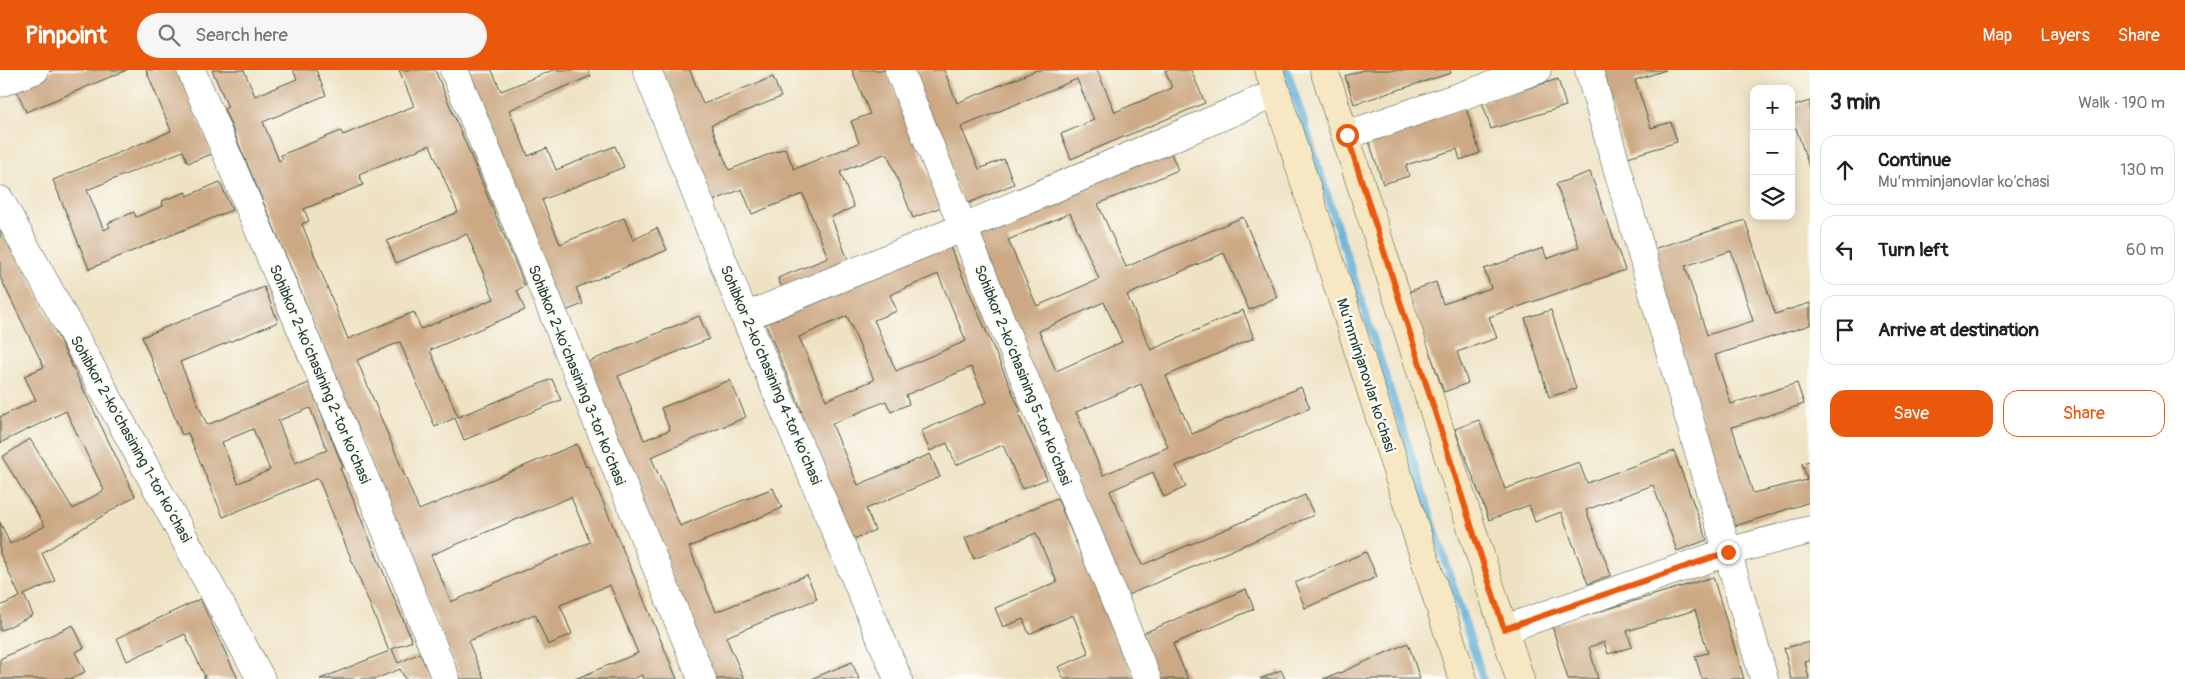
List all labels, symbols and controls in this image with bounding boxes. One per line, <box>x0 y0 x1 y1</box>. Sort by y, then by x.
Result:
search box <box>137 13 487 58</box>
text: Pinpoint <box>25 21 107 50</box>
icon: search <box>155 21 183 49</box>
text: Search here <box>195 23 288 47</box>
text: Map <box>1983 24 2012 47</box>
text: Layers <box>2040 24 2090 47</box>
text: Share <box>2118 24 2160 47</box>
map controls <box>1750 85 1795 220</box>
button: + <box>1750 85 1795 130</box>
text: 3 min <box>1830 89 1880 116</box>
text: Walk · 190 m <box>2078 93 2165 113</box>
route start <box>1336 124 1359 147</box>
button: − <box>1750 130 1795 175</box>
text: Continue <box>1878 148 1951 172</box>
icon: ahead <box>1831 156 1859 184</box>
text: 130 m <box>2120 160 2164 180</box>
text: Mu’mminjanovlar ko‘chasi <box>1878 172 2049 192</box>
button: layers <box>1750 175 1795 220</box>
icon: left <box>1831 236 1859 264</box>
text: Turn left <box>1878 238 1948 262</box>
text: 60 m <box>2126 240 2164 260</box>
street label: Sohibkor 2-ko‘chasining 2-tor ko‘chasi <box>265 262 375 487</box>
street label: Sohibkor 2-ko‘chasining 3-tor ko‘chasi <box>523 262 630 489</box>
street label: Sohibkor 2-ko‘chasining 5-tor ko‘chasi <box>970 262 1076 488</box>
street label: Sohibkor 2-ko‘chasining 4-tor ko‘chasi <box>716 263 826 488</box>
street label: Mu’mminjanovlar ko‘chasi <box>1332 296 1399 455</box>
icon: arrive <box>1831 316 1859 344</box>
text: Arrive at destination <box>1878 318 2039 342</box>
street label: Sohibkor 2-ko‘chasining 1-tor ko‘chasi <box>66 332 196 546</box>
button: Save <box>1830 390 1993 437</box>
button: Share <box>2003 390 2165 437</box>
route end <box>1717 541 1740 564</box>

